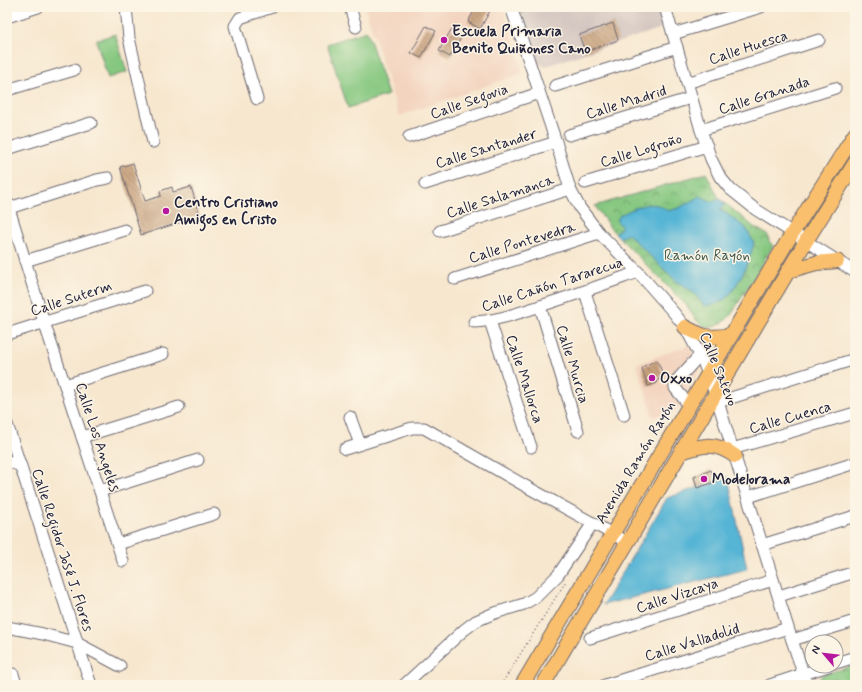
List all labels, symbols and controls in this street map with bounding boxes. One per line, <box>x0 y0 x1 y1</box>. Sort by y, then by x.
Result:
place label: Escuela Primaria Benito Quiñones Cano <box>452 22 591 59</box>
street label: Calle Huesca <box>706 26 790 70</box>
marker: Escuela Primaria Benito Quiñones Cano <box>439 35 449 45</box>
street label: Calle Granada <box>716 72 812 120</box>
street label: Calle Segovia <box>428 79 511 126</box>
street label: Calle Madrid <box>584 81 669 125</box>
street label: Calle Santander <box>433 124 540 174</box>
street label: Calle Logroño <box>598 129 685 174</box>
street label: Calle Salamanca <box>444 170 558 224</box>
place label: Centro Cristiano Amigos en Cristo <box>174 193 278 232</box>
marker: Centro Cristiano Amigos en Cristo <box>161 206 171 216</box>
street label: Calle Pontevedra <box>466 217 579 269</box>
park label: Ramón Rayón <box>664 246 750 266</box>
street label: Calle Cañón Tararecua <box>479 253 625 317</box>
street label: Calle Suterm <box>28 276 115 322</box>
street label: Calle Murcia <box>551 323 593 406</box>
street label: Calle Satevo <box>694 329 742 409</box>
street label: Calle Mallorca <box>500 332 548 426</box>
place label: Oxxo <box>660 369 692 389</box>
marker: Oxxo <box>647 373 657 383</box>
street label: Calle Los Angeles <box>70 380 124 494</box>
street label: Avenida Ramón Rayón <box>591 397 681 528</box>
street label: Calle Cuenca <box>747 397 834 439</box>
street label: Calle Regidor José J. Flores <box>25 466 98 635</box>
place label: Modelorama <box>712 470 790 490</box>
marker: Modelorama <box>699 474 709 484</box>
street label: Calle Vizcaya <box>634 573 721 619</box>
street label: Calle Valladolid <box>643 619 742 667</box>
north arrow <box>804 634 844 674</box>
text: N <box>808 643 824 656</box>

